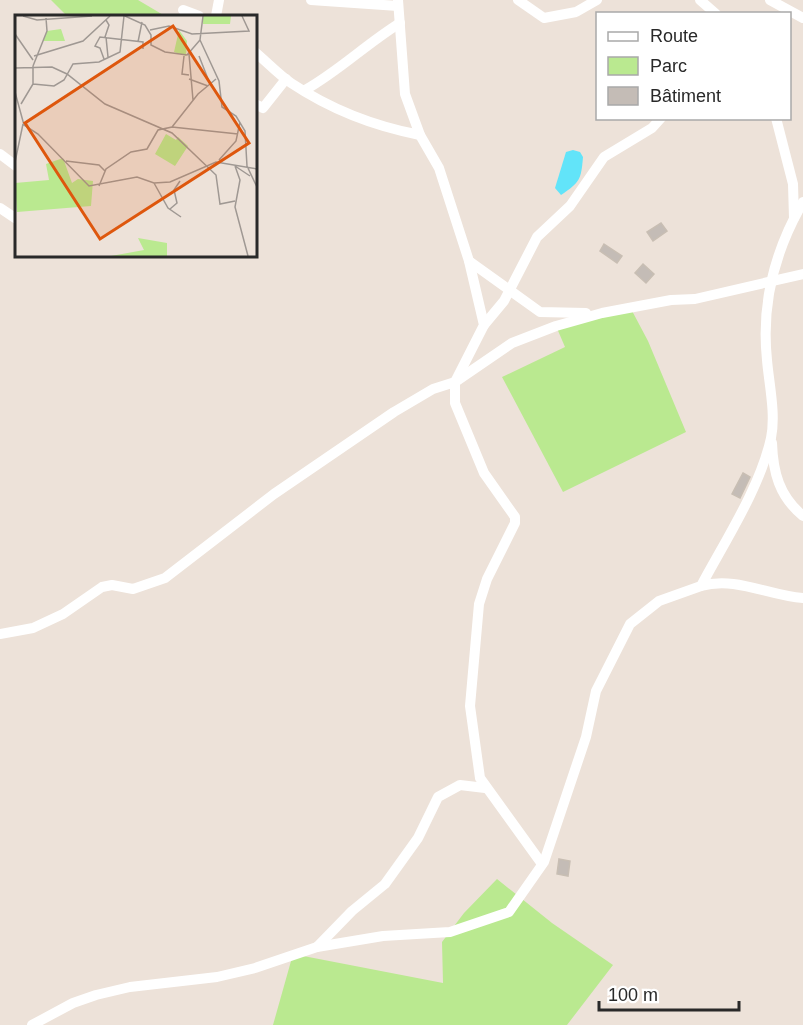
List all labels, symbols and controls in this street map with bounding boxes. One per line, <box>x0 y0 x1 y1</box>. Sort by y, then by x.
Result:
legend <box>596 12 791 120</box>
inset map <box>15 15 256 256</box>
text: Route <box>650 26 698 46</box>
text: Parc <box>650 56 687 76</box>
text: Bâtiment <box>650 86 721 106</box>
scale bar <box>599 974 738 1012</box>
text: 100 m <box>608 985 658 1005</box>

